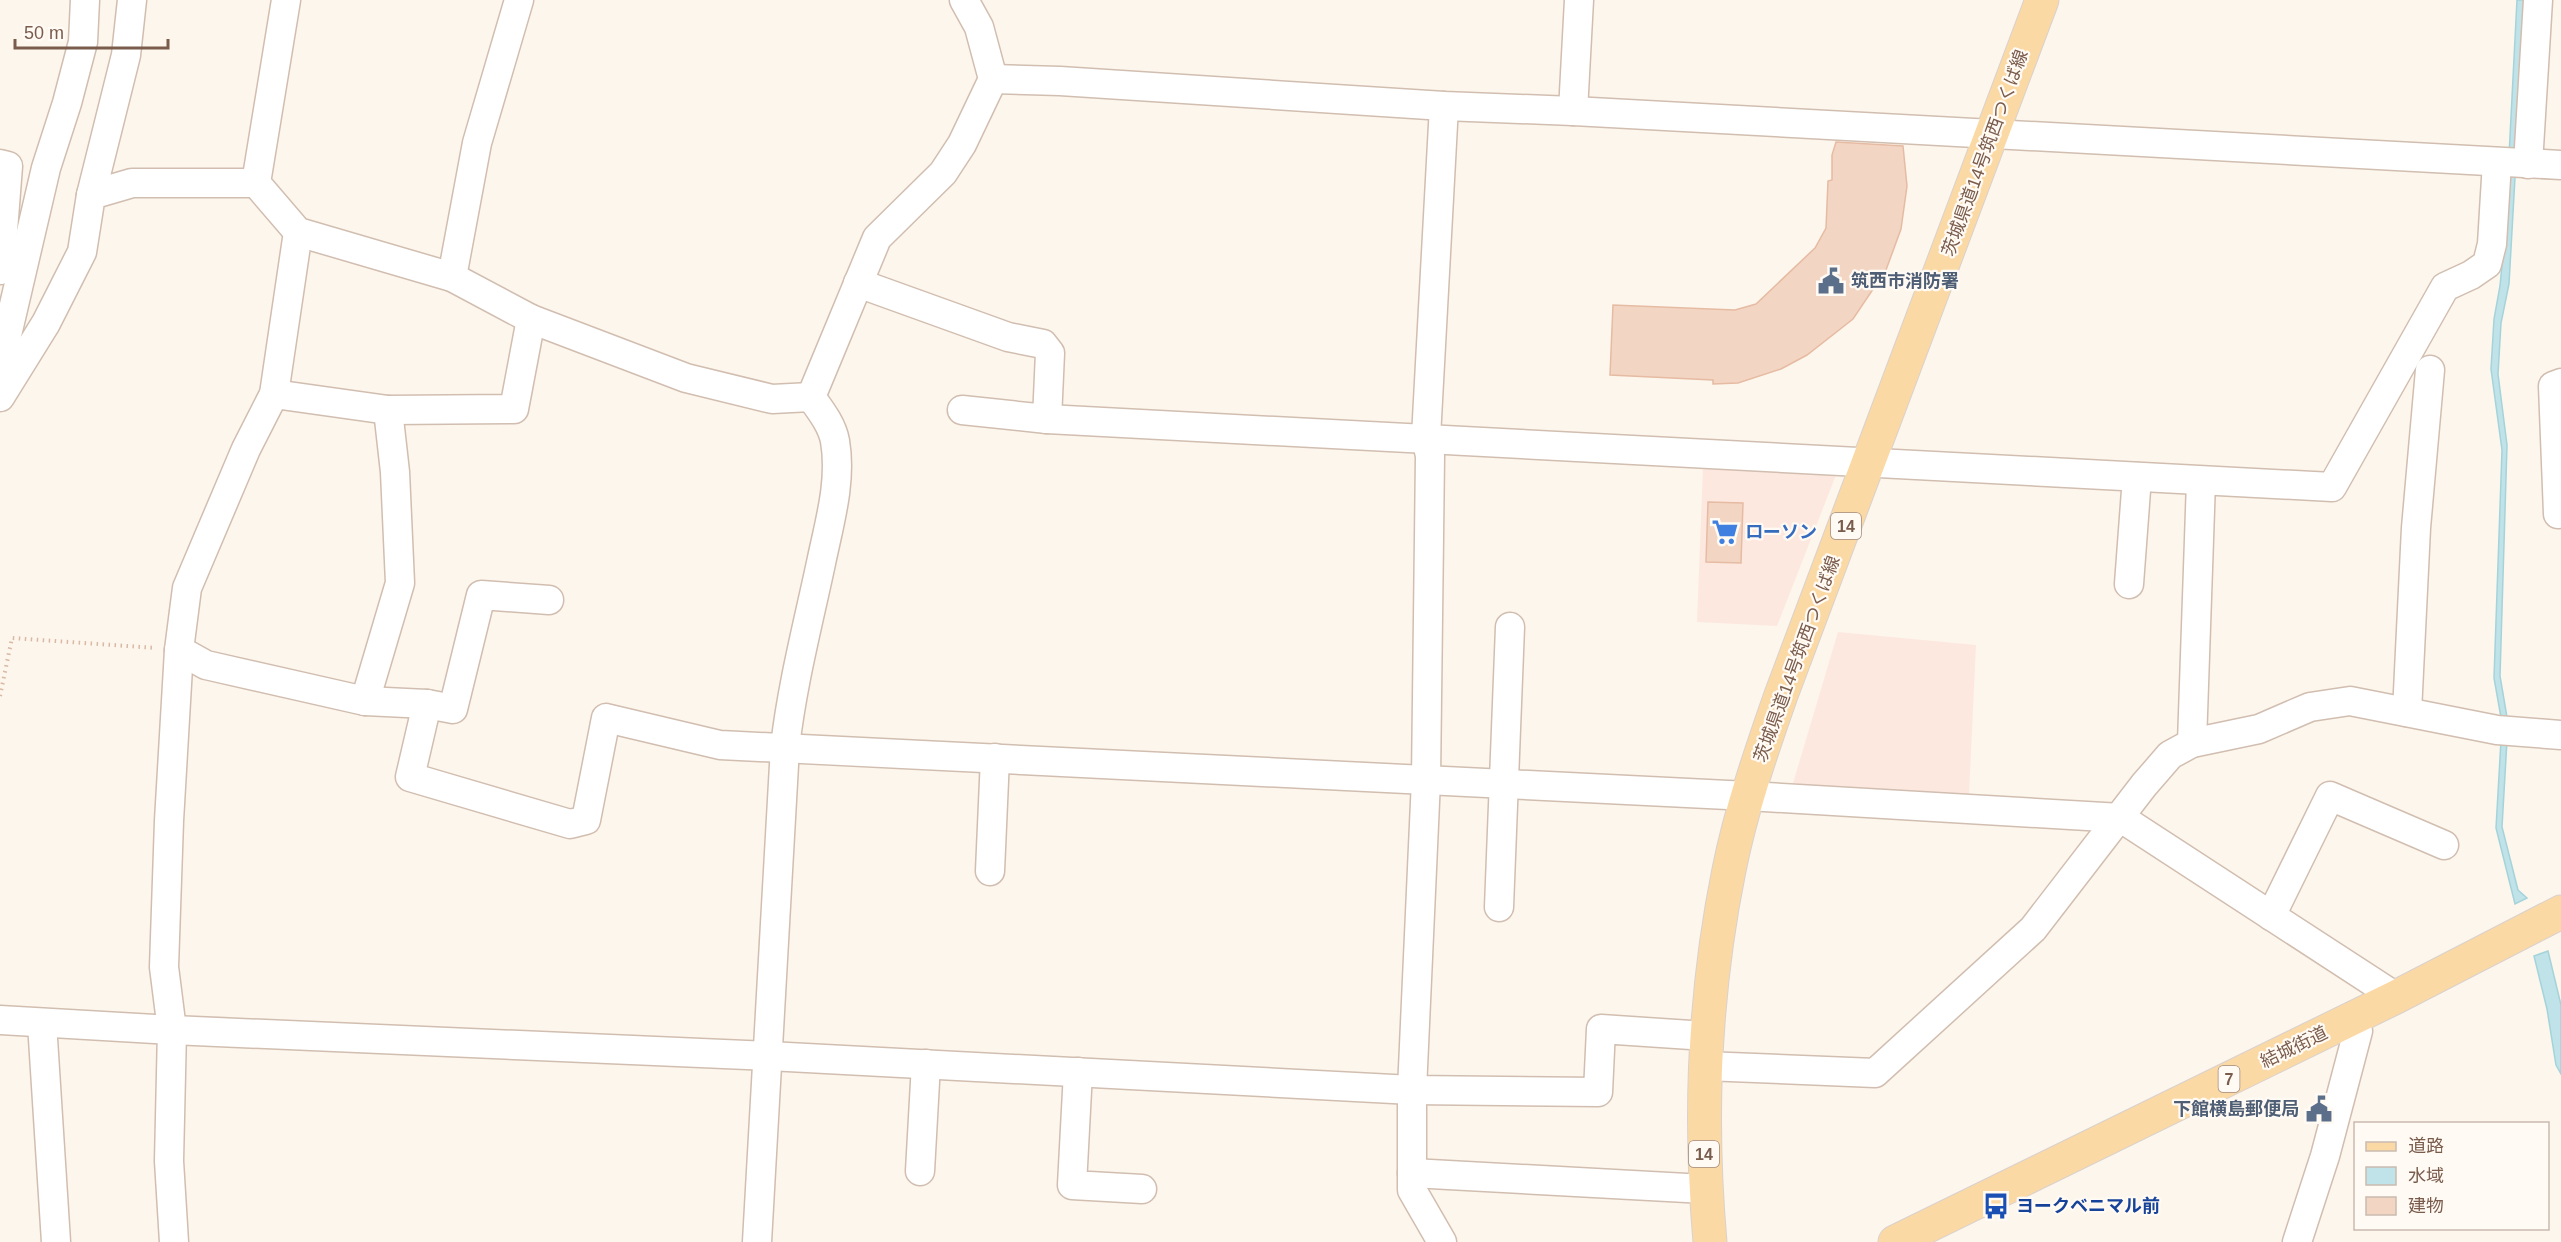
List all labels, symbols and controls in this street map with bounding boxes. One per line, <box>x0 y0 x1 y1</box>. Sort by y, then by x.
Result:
scale bar <box>15 12 168 50</box>
text: 50 m <box>24 23 64 43</box>
street label: 茨城県道14号筑西つくば線 <box>1938 47 2032 259</box>
public building icon: 筑西市消防署 <box>1816 266 1846 296</box>
place label: 筑西市消防署 <box>1851 271 1959 291</box>
road number: 14 <box>1831 513 1861 539</box>
supermarket icon: ローソン <box>1710 517 1740 547</box>
place label: ローソン <box>1745 522 1817 542</box>
street label: 茨城県道14号筑西つくば線 <box>1750 553 1844 765</box>
street label: 結城街道 <box>2257 1022 2331 1072</box>
road number: 7 <box>2218 1066 2240 1092</box>
public building icon: 下館横島郵便局 <box>2304 1094 2334 1124</box>
place label: 下館横島郵便局 <box>2173 1099 2299 1119</box>
legend <box>2354 1122 2549 1230</box>
text: 道路 <box>2408 1136 2444 1156</box>
road number: 14 <box>1689 1141 1719 1167</box>
text: 水域 <box>2408 1166 2444 1186</box>
bus stop icon: ヨークベニマル前 <box>1981 1191 2011 1221</box>
place label: ヨークベニマル前 <box>2016 1196 2160 1216</box>
text: 建物 <box>2408 1196 2444 1216</box>

